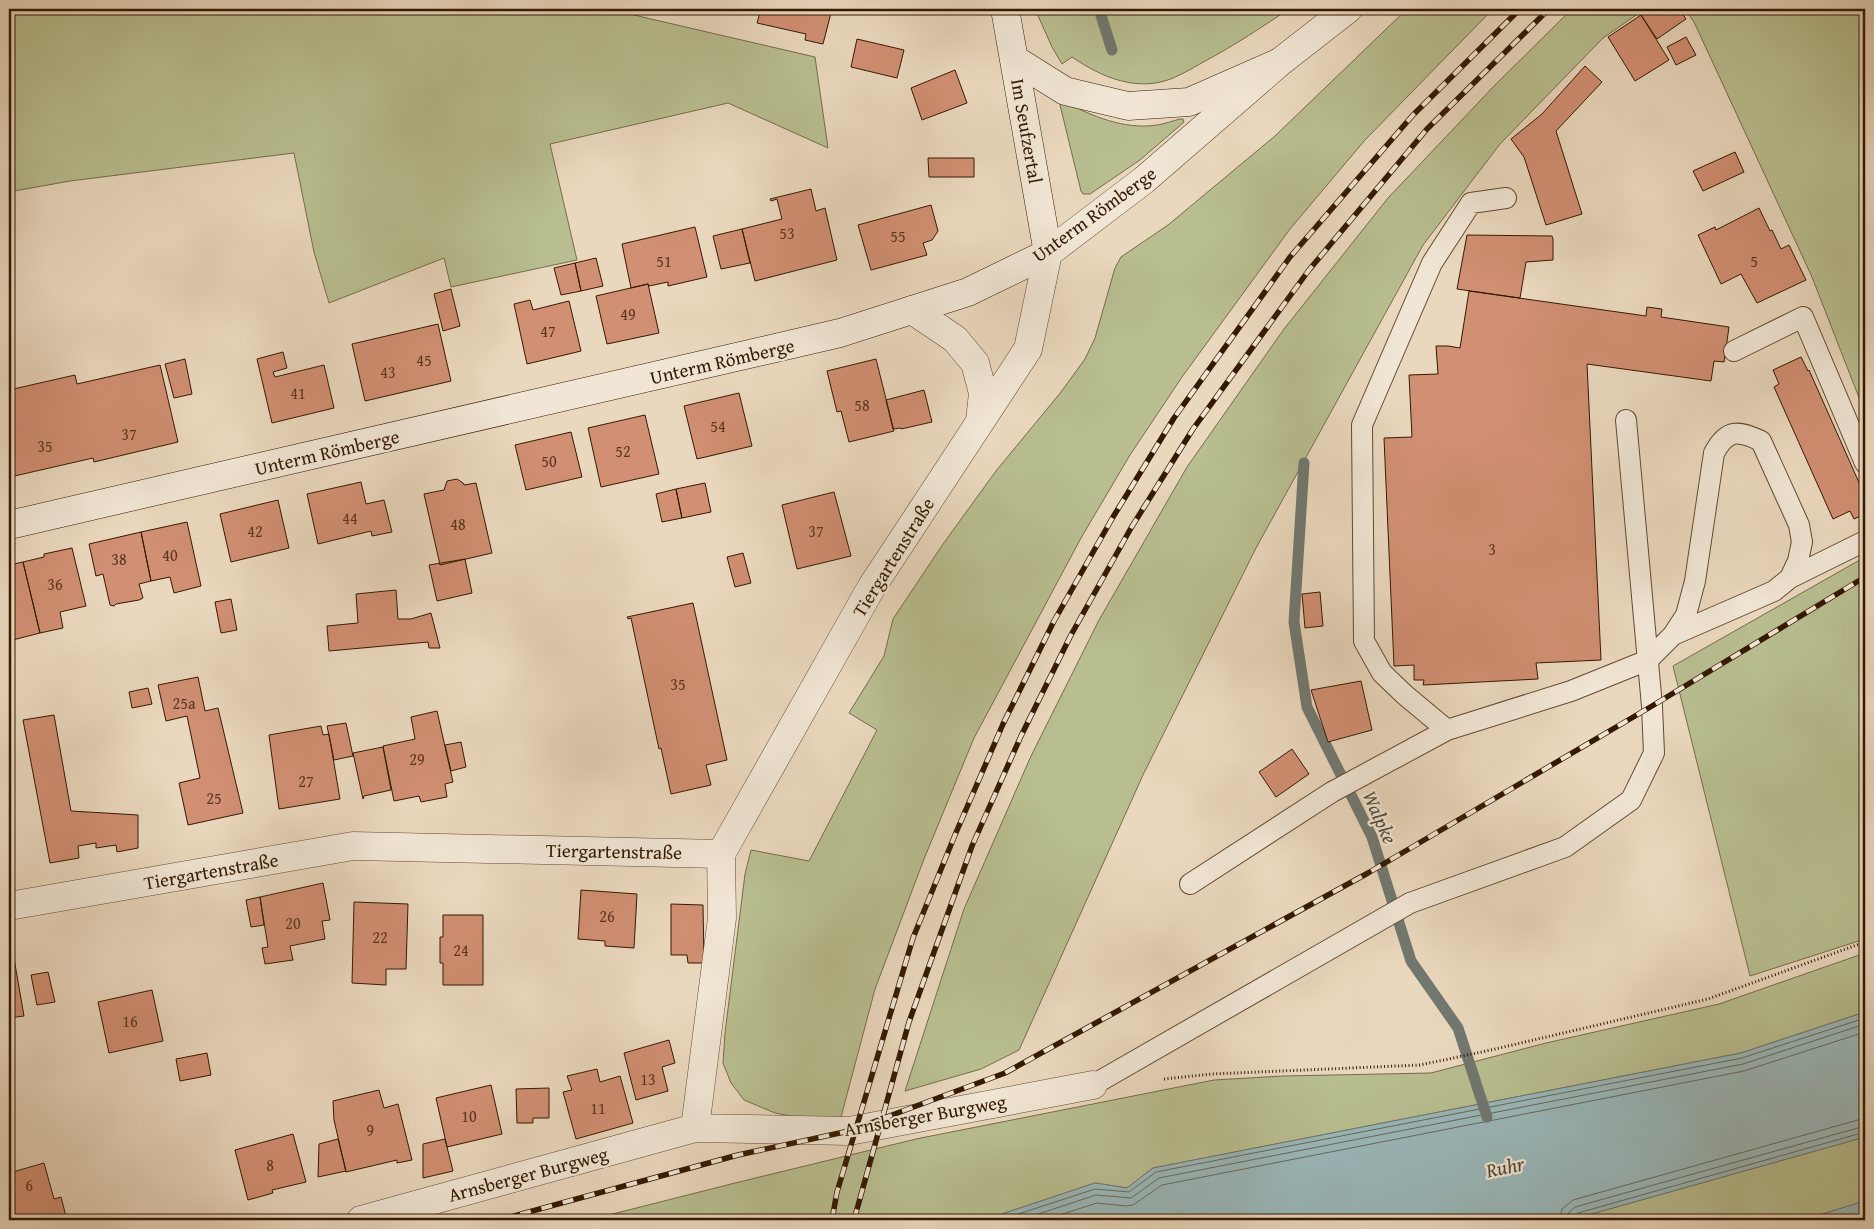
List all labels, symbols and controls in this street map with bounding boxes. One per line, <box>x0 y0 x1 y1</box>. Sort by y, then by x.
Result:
street label: Im Seufzertal <box>1004 76 1050 186</box>
street label: Unterm Römberge <box>1026 159 1162 269</box>
house number: 53 <box>779 221 795 245</box>
house number: 55 <box>890 224 906 248</box>
house number: 51 <box>656 249 672 273</box>
house number: 5 <box>1750 249 1758 273</box>
house number: 49 <box>620 302 636 326</box>
house number: 47 <box>540 319 556 343</box>
street label: Unterm Römberge <box>647 331 797 391</box>
house number: 45 <box>416 348 432 372</box>
house number: 43 <box>380 360 396 384</box>
house number: 41 <box>290 381 306 405</box>
house number: 58 <box>854 393 870 417</box>
house number: 54 <box>710 414 726 438</box>
house number: 37 <box>121 422 137 446</box>
street label: Unterm Römberge <box>252 422 402 482</box>
house number: 35 <box>37 434 53 458</box>
house number: 52 <box>615 439 631 463</box>
house number: 50 <box>541 449 557 473</box>
street label: Tiergartenstraße <box>845 492 941 622</box>
house number: 44 <box>342 506 358 530</box>
house number: 48 <box>450 512 466 536</box>
house number: 42 <box>247 519 263 543</box>
house number: 37 <box>808 519 824 543</box>
house number: 3 <box>1488 537 1496 561</box>
house number: 40 <box>162 543 178 567</box>
house number: 38 <box>111 547 127 571</box>
house number: 36 <box>47 572 63 596</box>
house number: 35 <box>670 672 686 696</box>
house number: 25a <box>173 691 196 715</box>
house number: 29 <box>409 747 425 771</box>
house number: 27 <box>298 769 314 793</box>
water label: Walpke <box>1356 785 1405 848</box>
house number: 25 <box>206 786 222 810</box>
street label: Tiergartenstraße <box>546 836 682 866</box>
street label: Tiergartenstraße <box>141 845 281 897</box>
house number: 26 <box>599 904 615 928</box>
house number: 20 <box>285 911 301 935</box>
house number: 22 <box>372 925 388 949</box>
house number: 24 <box>453 938 469 962</box>
house number: 16 <box>122 1009 138 1033</box>
house number: 13 <box>640 1067 656 1091</box>
street label: Arnsberger Burgweg <box>842 1087 1009 1143</box>
house number: 11 <box>590 1096 606 1120</box>
house number: 10 <box>461 1104 477 1128</box>
house number: 9 <box>366 1118 374 1142</box>
street label: Arnsberger Burgweg <box>445 1139 612 1209</box>
water label: Ruhr <box>1482 1148 1527 1185</box>
house number: 8 <box>266 1153 274 1177</box>
house number: 6 <box>25 1173 33 1197</box>

